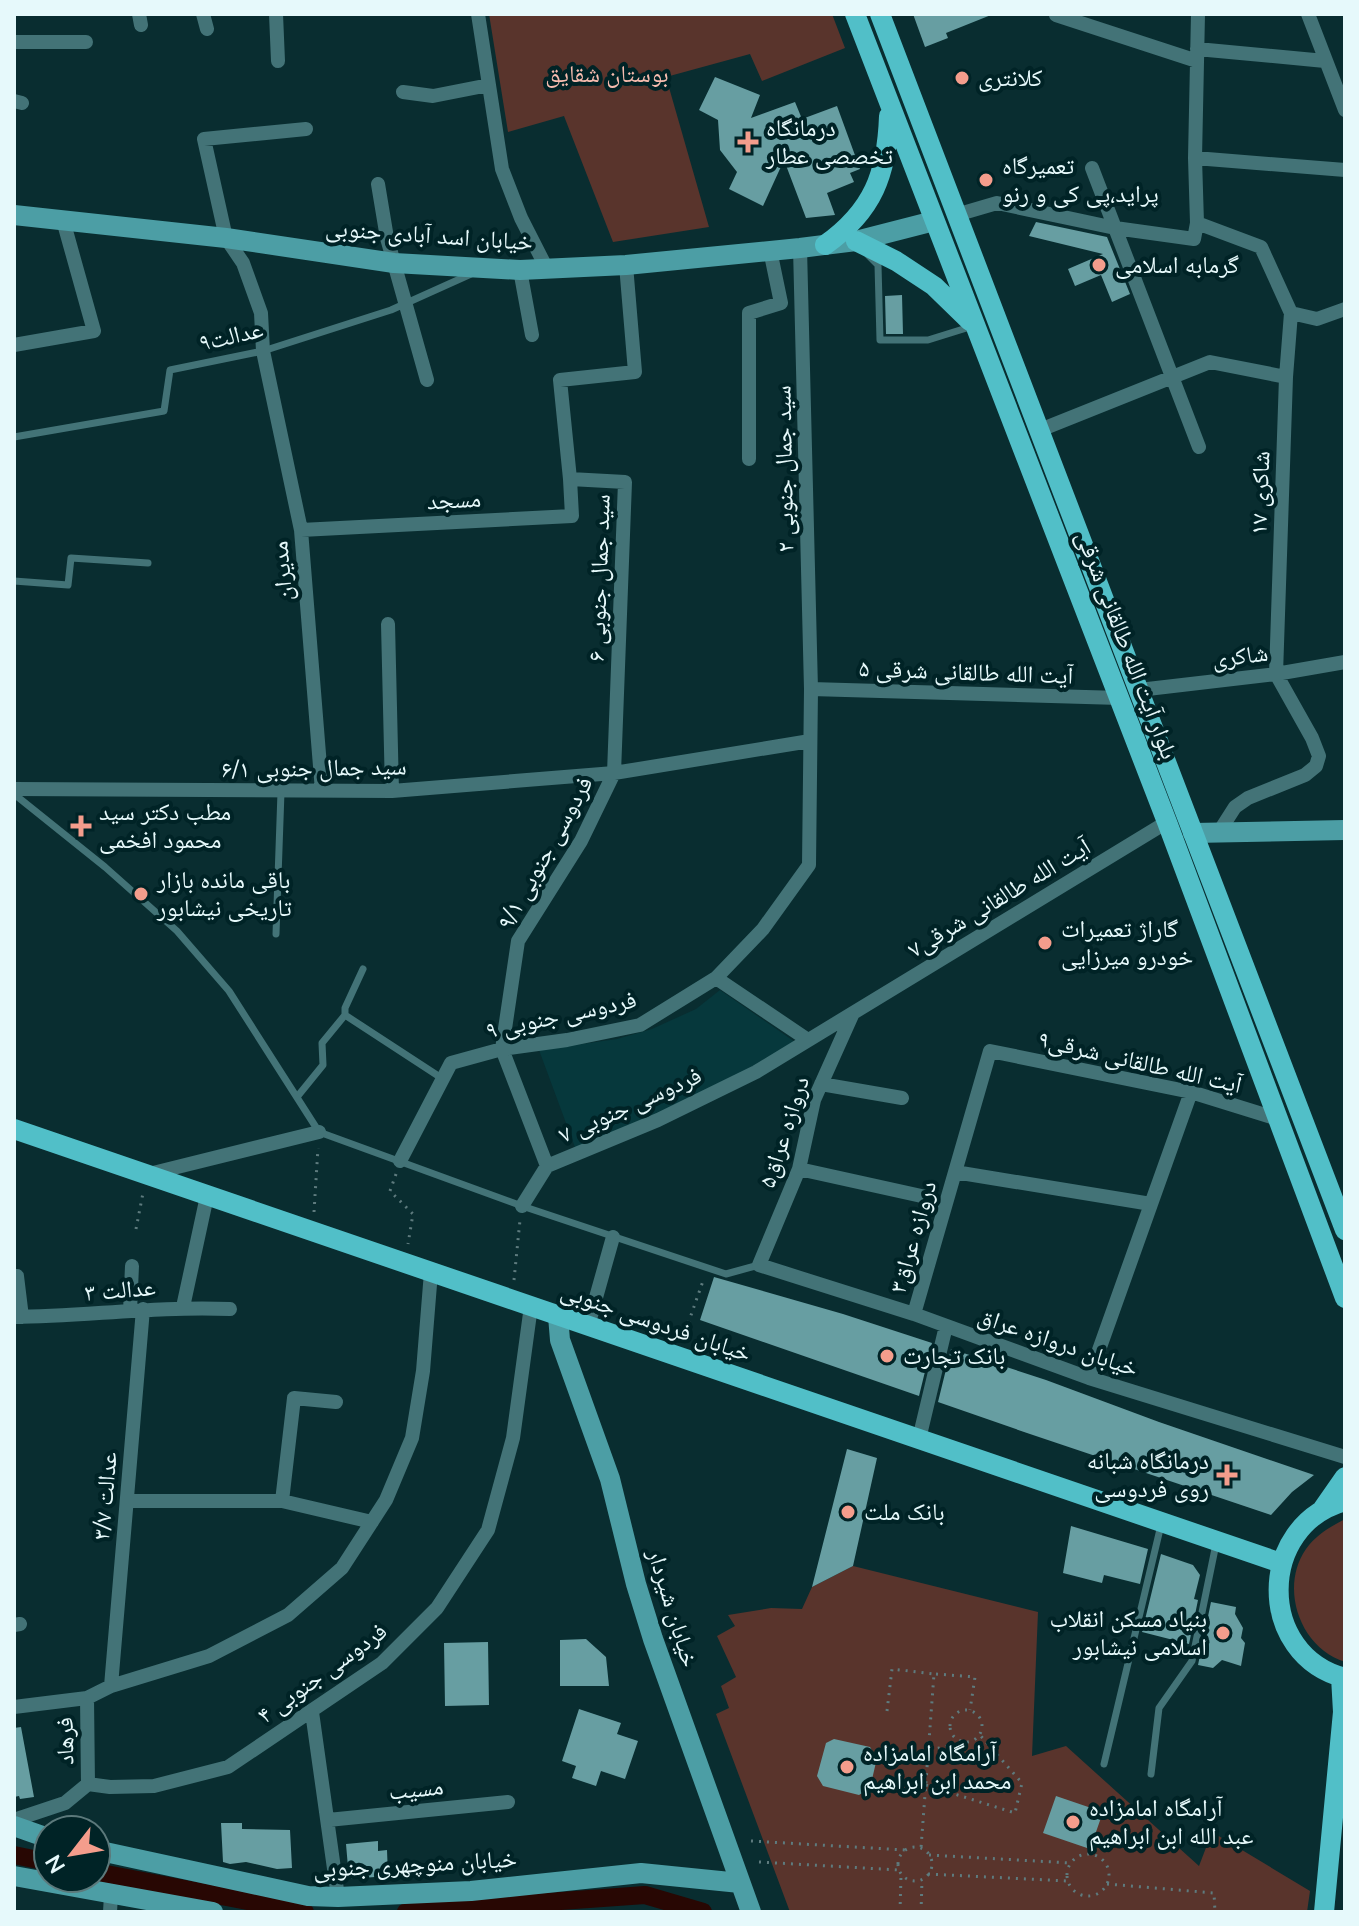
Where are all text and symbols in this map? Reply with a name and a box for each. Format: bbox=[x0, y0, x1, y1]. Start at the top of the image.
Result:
park label: بوستان شقایق bbox=[545, 58, 669, 88]
place label: کلانتری bbox=[978, 62, 1042, 92]
marker: کلانتری bbox=[953, 69, 971, 87]
place label: درمانگاه تخصصی عطار bbox=[765, 112, 893, 170]
marker: درمانگاه تخصصی عطار bbox=[737, 131, 759, 153]
place label: تعمیرگاه پراید،پی کی و رنو bbox=[1002, 150, 1159, 208]
marker: تعمیرگاه پراید،پی کی و رنو bbox=[977, 171, 995, 189]
street label: خیابان اسد آبادی جنوبی bbox=[324, 212, 534, 256]
place label: گرمابه اسلامی bbox=[1115, 249, 1239, 279]
marker: گرمابه اسلامی bbox=[1090, 256, 1108, 274]
street label: عدالت۹ bbox=[196, 313, 266, 357]
street label: سید جمال جنوبی ۲ bbox=[767, 385, 799, 553]
street label: شاکری ۱۷ bbox=[1243, 450, 1275, 536]
street label: مسجد bbox=[426, 483, 482, 515]
street label: سید جمال جنوبی ۶ bbox=[580, 494, 616, 662]
street label: بلوار آیت الله طالقانی شرقی bbox=[1071, 526, 1185, 763]
street label: مدیران bbox=[263, 540, 299, 602]
street label: شاکری bbox=[1210, 637, 1270, 673]
street label: آیت الله طالقانی شرقی ۵ bbox=[858, 652, 1075, 690]
street label: سید جمال جنوبی ۶/۱ bbox=[221, 750, 407, 784]
street label: فردوسی جنوبی ۹/۱ bbox=[490, 771, 599, 934]
place label: مطب دکتر سید محمود افخمی bbox=[99, 796, 231, 854]
marker: مطب دکتر سید محمود افخمی bbox=[70, 815, 92, 837]
street label: آیت الله طالقانی شرقی۷ bbox=[902, 830, 1096, 964]
place label: باقی مانده بازار تاریخی نیشابور bbox=[156, 864, 292, 922]
marker: باقی مانده بازار تاریخی نیشابور bbox=[132, 885, 150, 903]
place label: گاراژ تعمیرات خودرو میرزایی bbox=[1061, 913, 1193, 971]
marker: گاراژ تعمیرات خودرو میرزایی bbox=[1036, 934, 1054, 952]
street label: فردوسی جنوبی ۹ bbox=[483, 983, 639, 1045]
street label: آیت الله طالقانی شرقی۹ bbox=[1035, 1023, 1246, 1099]
street label: فردوسی جنوبی ۷ bbox=[554, 1059, 706, 1149]
street label: دروازه عراق۵ bbox=[751, 1072, 815, 1191]
street label: دروازه عراق۳ bbox=[882, 1177, 942, 1296]
street label: عدالت ۳ bbox=[83, 1271, 157, 1307]
street label: خیابان فردوسی جنوبی bbox=[557, 1274, 755, 1368]
street label: خیابان دروازه عراق bbox=[974, 1300, 1142, 1383]
place label: بانک تجارت bbox=[903, 1340, 1005, 1370]
marker: بانک تجارت bbox=[878, 1347, 896, 1365]
place label: درمانگاه شبانه روی فردوسی bbox=[1087, 1445, 1209, 1503]
street label: عدالت ۳/۷ bbox=[85, 1450, 123, 1541]
marker: درمانگاه شبانه روی فردوسی bbox=[1216, 1464, 1238, 1486]
place label: بانک ملت bbox=[864, 1496, 945, 1526]
marker: بانک ملت bbox=[839, 1503, 857, 1521]
street label: خیابان شیردار bbox=[641, 1544, 706, 1670]
place label: بنیاد مسکن انقلاب اسلامی نیشابور bbox=[1050, 1603, 1207, 1661]
street label: فردوسی جنوبی ۴ bbox=[251, 1615, 392, 1729]
marker: بنیاد مسکن انقلاب اسلامی نیشابور bbox=[1214, 1624, 1232, 1642]
street label: فرهاد bbox=[49, 1717, 79, 1765]
place label: آرامگاه امامزاده محمد ابن ابراهیم bbox=[863, 1737, 1011, 1797]
marker: آرامگاه امامزاده محمد ابن ابراهیم bbox=[838, 1758, 856, 1776]
street label: مسیب bbox=[387, 1770, 445, 1806]
place label: آرامگاه امامزاده عبد الله ابن ابراهیم bbox=[1089, 1792, 1253, 1852]
marker: آرامگاه امامزاده عبد الله ابن ابراهیم bbox=[1064, 1813, 1082, 1831]
north arrow bbox=[32, 1814, 112, 1894]
street label: خیابان منوچهری جنوبی bbox=[312, 1843, 518, 1883]
text: N bbox=[39, 1850, 71, 1879]

